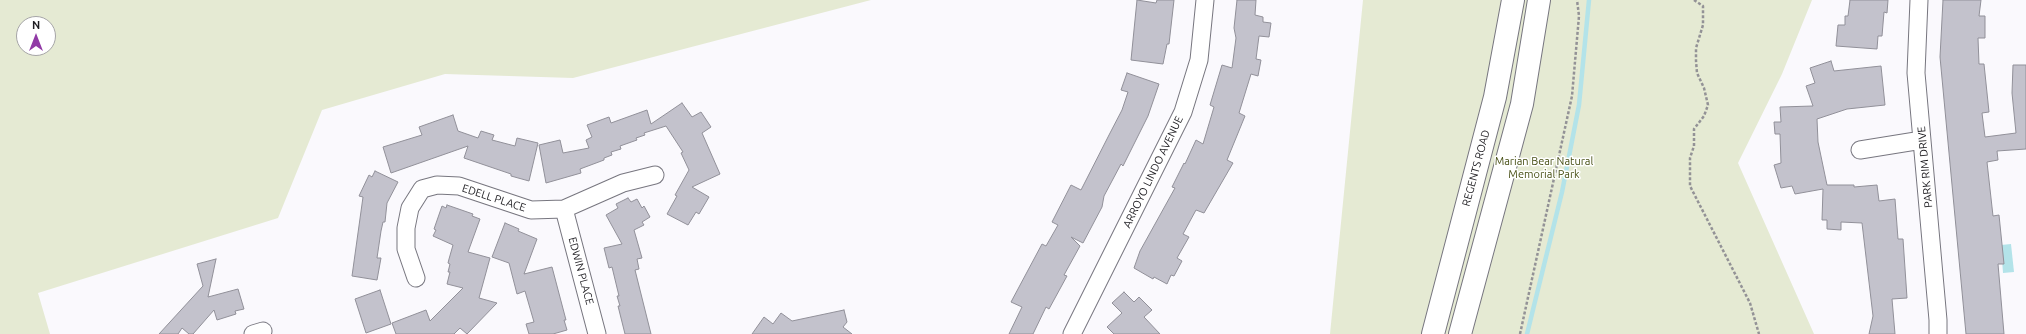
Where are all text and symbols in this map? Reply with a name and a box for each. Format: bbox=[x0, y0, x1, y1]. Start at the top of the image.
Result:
north arrow bbox=[16, 16, 56, 56]
text: N bbox=[32, 19, 40, 31]
street label: ARROYO LINDO AVENUE bbox=[1120, 114, 1186, 230]
street label: PARK RIM DRIVE bbox=[1915, 126, 1935, 208]
street label: REGENTS ROAD bbox=[1459, 128, 1493, 208]
park label: Marian Bear Natural Memorial Park bbox=[1495, 154, 1593, 180]
street label: EDELL PLACE bbox=[460, 181, 528, 215]
street label: EDWIN PLACE bbox=[566, 236, 596, 306]

